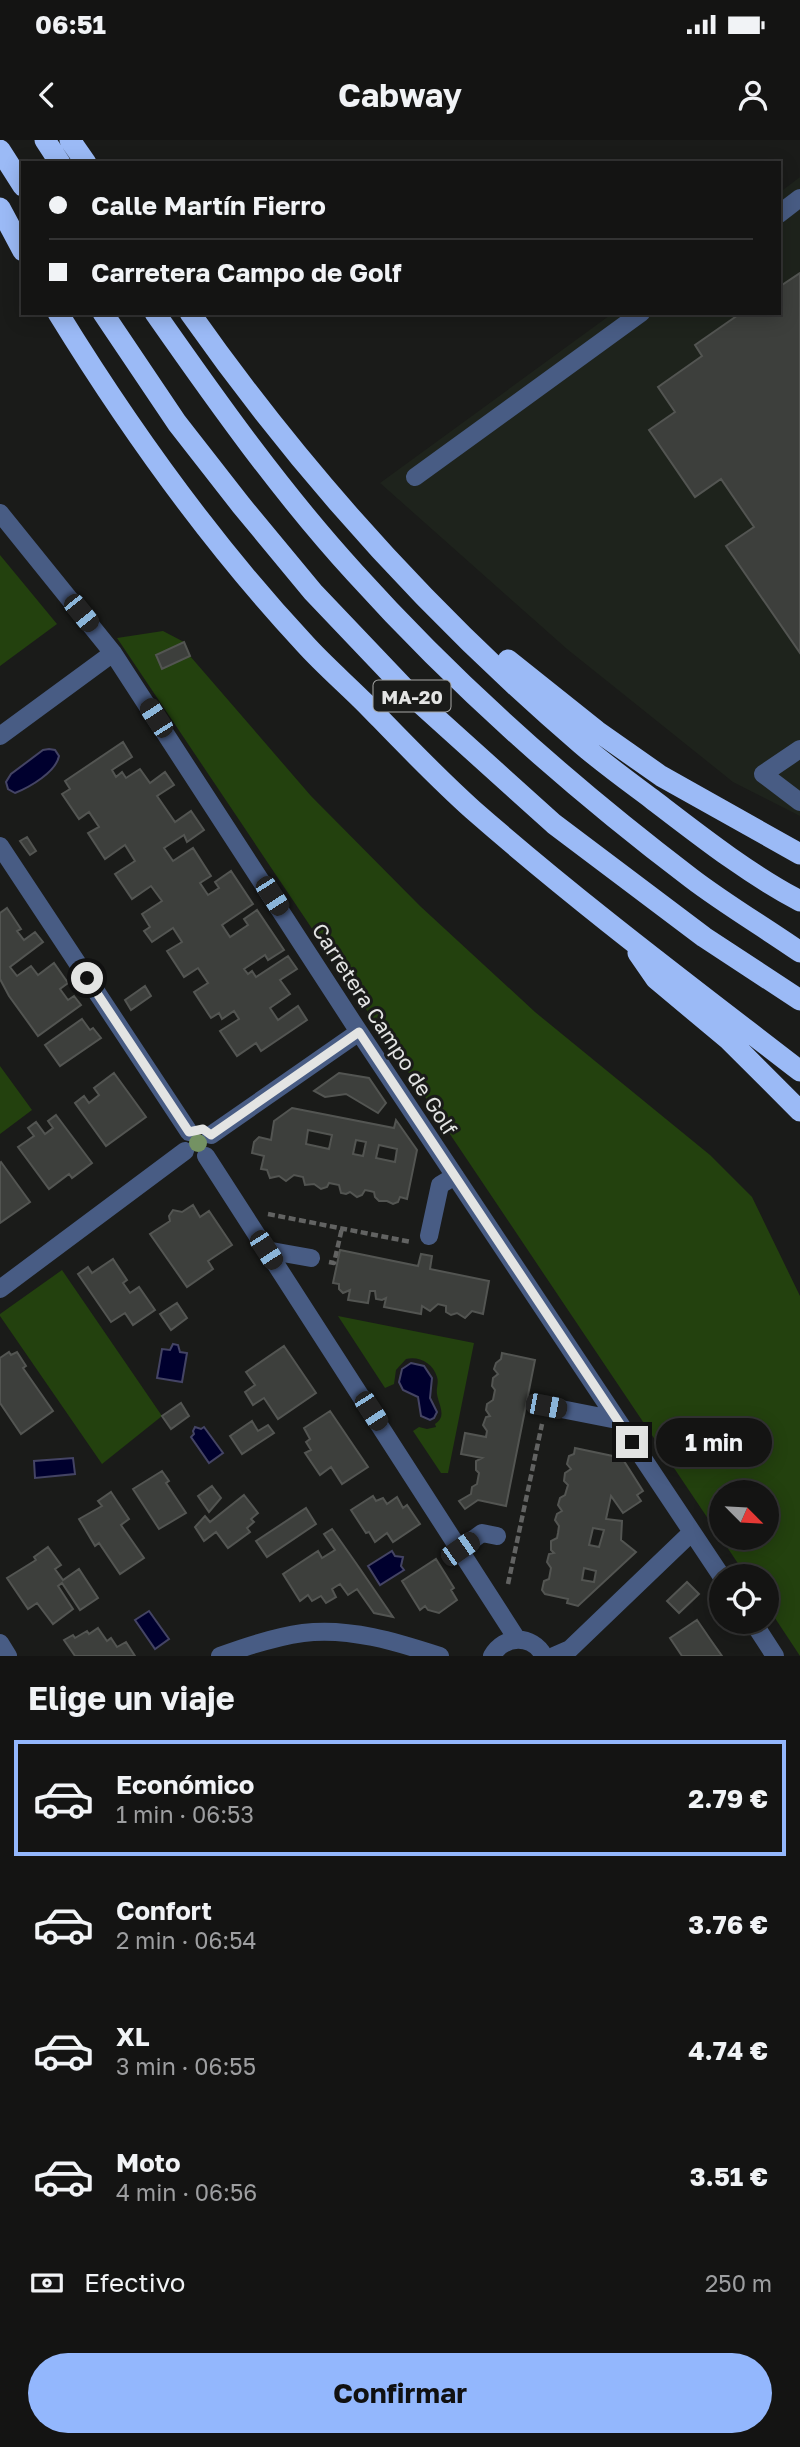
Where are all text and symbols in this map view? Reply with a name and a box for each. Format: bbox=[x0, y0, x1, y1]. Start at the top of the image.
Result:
text: 06:51 bbox=[35, 9, 106, 40]
icon: back bbox=[28, 76, 66, 114]
text: Cabway bbox=[338, 76, 462, 114]
icon: person bbox=[734, 76, 772, 114]
text: Calle Martín Fierro bbox=[91, 190, 326, 221]
text: Carretera Campo de Golf bbox=[91, 257, 401, 288]
car bbox=[60, 590, 103, 636]
road number: MA-20 bbox=[374, 680, 450, 712]
car bbox=[136, 695, 177, 741]
car bbox=[252, 873, 293, 919]
street label: Carretera Campo de Golf bbox=[307, 918, 463, 1140]
route start bbox=[71, 962, 103, 994]
car bbox=[246, 1227, 287, 1273]
car bbox=[351, 1388, 392, 1434]
car bbox=[524, 1392, 569, 1420]
callout: 1 min bbox=[656, 1418, 772, 1466]
route end bbox=[616, 1426, 648, 1458]
text: 1 min bbox=[685, 1428, 743, 1456]
north arrow bbox=[709, 1480, 779, 1550]
map controls bbox=[709, 1480, 779, 1634]
car bbox=[437, 1528, 484, 1570]
button: locate bbox=[709, 1564, 779, 1634]
text: Elige un viaje bbox=[28, 1679, 235, 1717]
icon: car bbox=[32, 1767, 95, 1830]
text: Económico bbox=[116, 1769, 254, 1800]
text: 2.79 € bbox=[688, 1783, 768, 1814]
text: 1 min · 06:53 bbox=[116, 1800, 254, 1828]
icon: car bbox=[32, 1893, 95, 1956]
text: Confort bbox=[116, 1895, 212, 1926]
text: 3.76 € bbox=[688, 1909, 768, 1940]
text: 2 min · 06:54 bbox=[116, 1926, 257, 1954]
icon: car bbox=[32, 2019, 95, 2082]
text: XL bbox=[116, 2021, 150, 2052]
text: 4.74 € bbox=[688, 2035, 768, 2066]
text: 3 min · 06:55 bbox=[116, 2052, 256, 2080]
icon: car bbox=[32, 2145, 95, 2208]
text: Moto bbox=[116, 2147, 181, 2178]
text: 3.51 € bbox=[690, 2161, 768, 2192]
text: 4 min · 06:56 bbox=[116, 2178, 257, 2206]
icon: cash bbox=[28, 2264, 66, 2302]
text: Efectivo bbox=[84, 2267, 185, 2298]
text: 250 m bbox=[705, 2269, 772, 2297]
button: Confirmar bbox=[28, 2353, 772, 2433]

